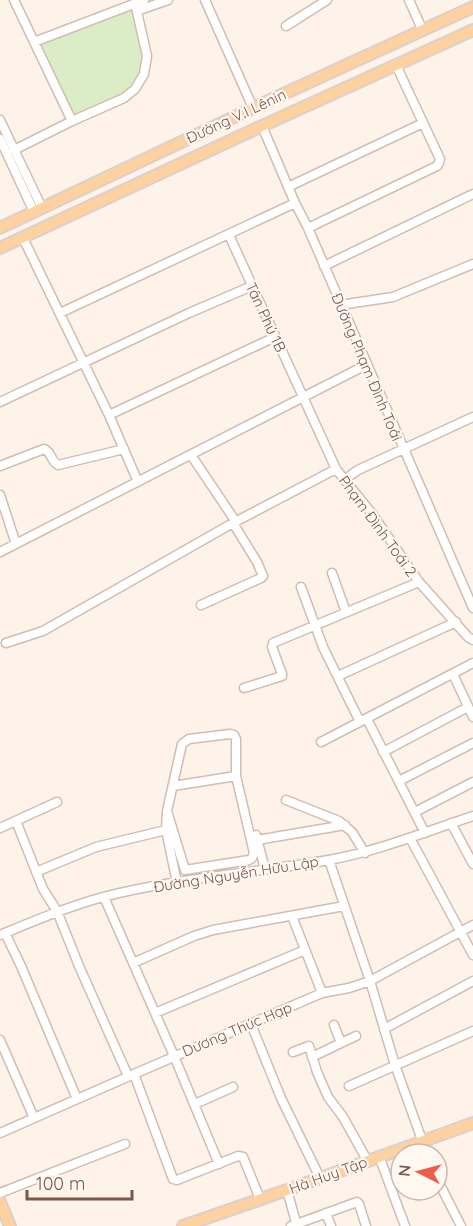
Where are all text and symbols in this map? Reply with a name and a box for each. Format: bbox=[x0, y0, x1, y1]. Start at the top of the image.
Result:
street label: Đường V.I Lênin bbox=[183, 85, 289, 147]
street label: Tân Phú 1B bbox=[242, 279, 291, 355]
street label: Đường Phạm Đình Toái bbox=[327, 290, 407, 444]
street label: Phạm Đình Toái 2 bbox=[335, 472, 421, 580]
street label: Đường Nguyễn Hữu Lập bbox=[152, 852, 320, 896]
street label: Dương Thúc Hạp bbox=[179, 997, 295, 1061]
north arrow bbox=[389, 1142, 449, 1202]
street label: Hà Huy Tập bbox=[286, 1152, 370, 1198]
scale bar bbox=[27, 1163, 132, 1201]
text: N bbox=[394, 1164, 415, 1177]
text: 100 m bbox=[36, 1172, 85, 1195]

